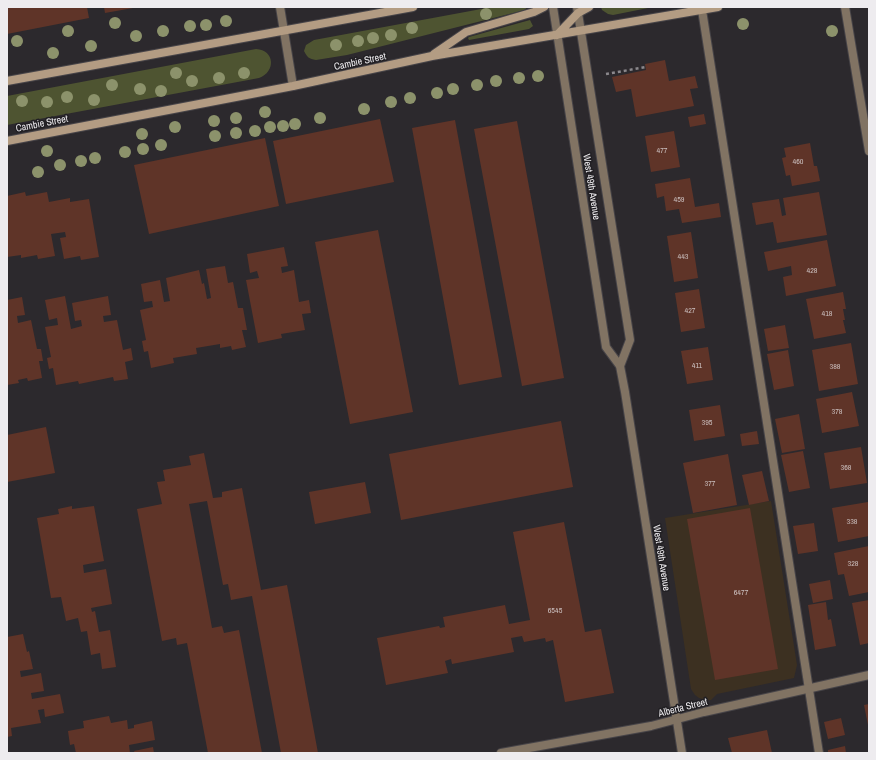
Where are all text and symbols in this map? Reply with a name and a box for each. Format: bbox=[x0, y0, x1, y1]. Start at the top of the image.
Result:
street label: Cambie Street bbox=[333, 51, 387, 73]
street label: Cambie Street bbox=[15, 113, 69, 135]
house number: 477 bbox=[657, 146, 667, 156]
street label: West 49th Avenue bbox=[580, 153, 602, 221]
house number: 460 bbox=[793, 157, 803, 167]
house number: 459 bbox=[674, 195, 684, 205]
house number: 443 bbox=[678, 252, 688, 262]
house number: 428 bbox=[807, 266, 817, 276]
house number: 427 bbox=[685, 306, 695, 316]
house number: 418 bbox=[822, 309, 832, 319]
house number: 411 bbox=[692, 361, 702, 371]
house number: 388 bbox=[830, 362, 840, 372]
house number: 378 bbox=[832, 407, 842, 417]
house number: 395 bbox=[702, 418, 712, 428]
house number: 368 bbox=[841, 463, 851, 473]
house number: 377 bbox=[705, 479, 715, 489]
house number: 338 bbox=[847, 517, 857, 527]
street label: West 49th Avenue bbox=[650, 524, 672, 592]
house number: 328 bbox=[848, 559, 858, 569]
house number: 6477 bbox=[734, 588, 748, 598]
house number: 6545 bbox=[548, 606, 562, 616]
street label: Alberta Street bbox=[657, 696, 709, 720]

